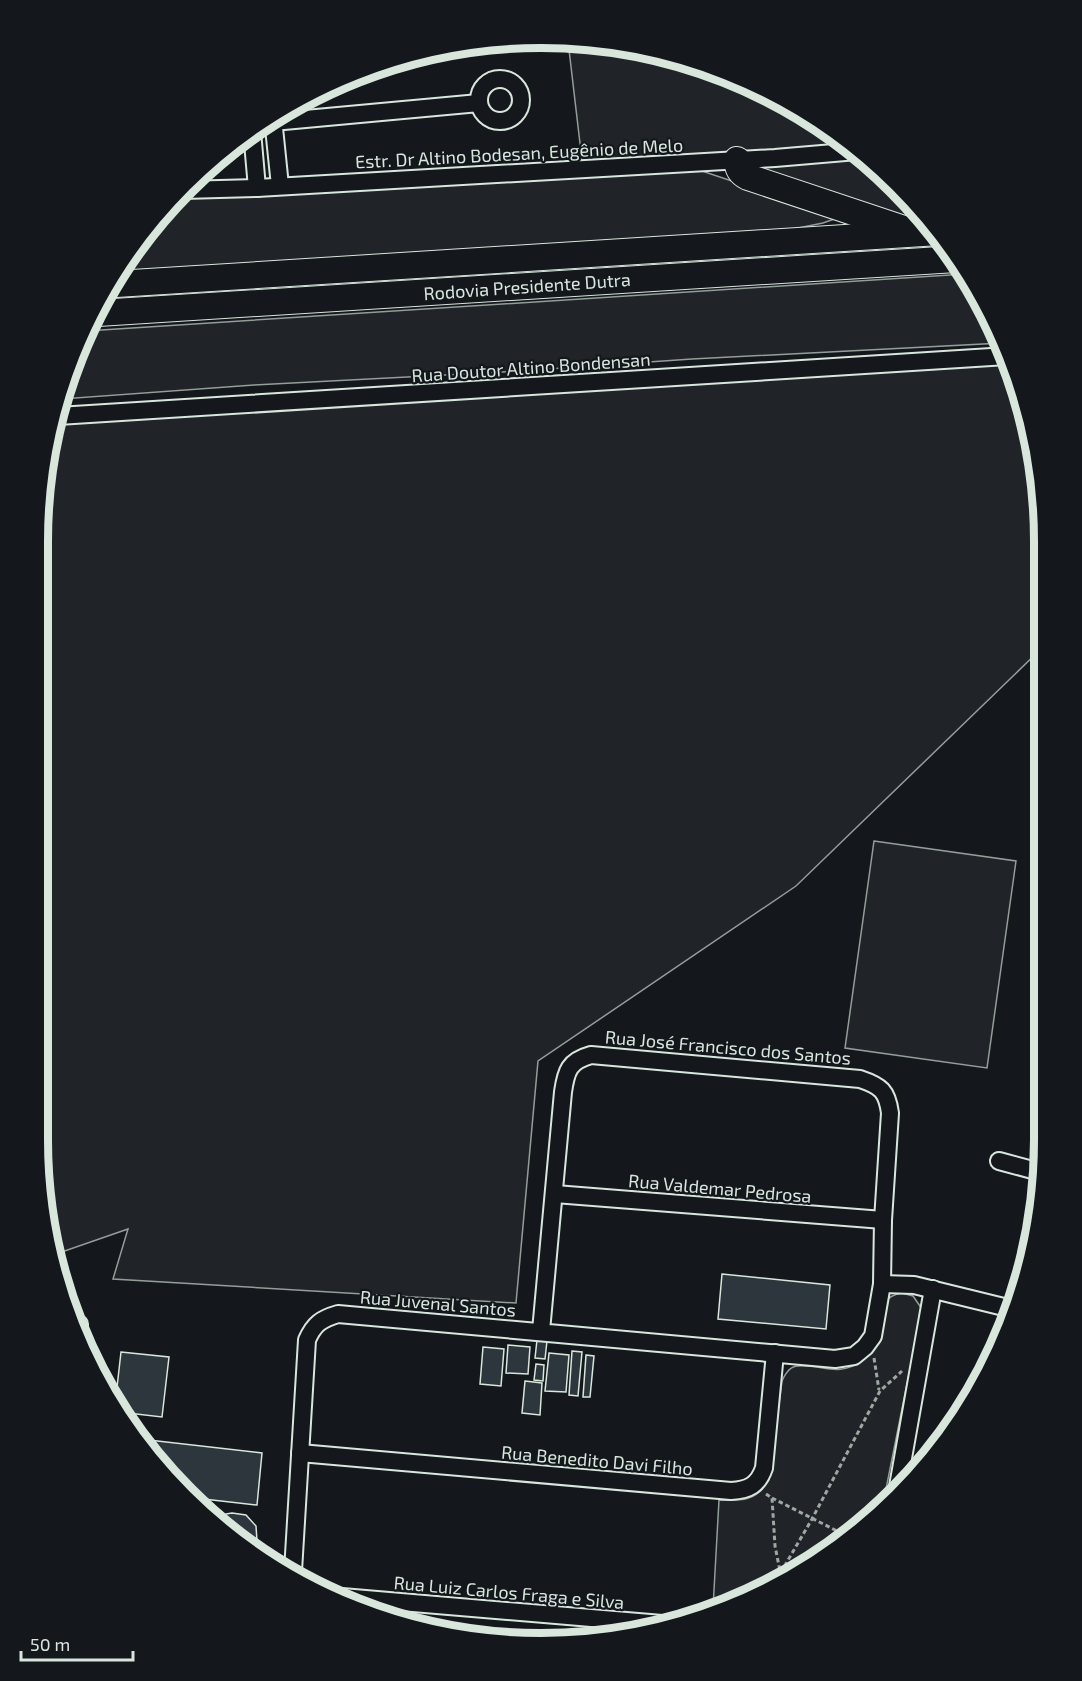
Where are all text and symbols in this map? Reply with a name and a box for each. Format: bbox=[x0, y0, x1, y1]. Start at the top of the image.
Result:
street label: Estr. Dr Altino Bodesan, Eugênio de Melo bbox=[354, 133, 684, 173]
street label: Rodovia Presidente Dutra bbox=[423, 268, 631, 304]
street label: Rua Doutor Altino Bondensan bbox=[411, 348, 651, 386]
street label: Rua José Francisco dos Santos bbox=[604, 1025, 852, 1069]
street label: Rua Valdemar Pedrosa bbox=[628, 1169, 812, 1207]
street label: Rua Juvenal Santos bbox=[359, 1285, 517, 1321]
street label: Rua Benedito Davi Filho bbox=[500, 1441, 694, 1479]
street label: Rua Luiz Carlos Fraga e Silva bbox=[393, 1571, 625, 1613]
scale bar bbox=[21, 1624, 134, 1662]
text: 50 m bbox=[30, 1633, 70, 1655]

